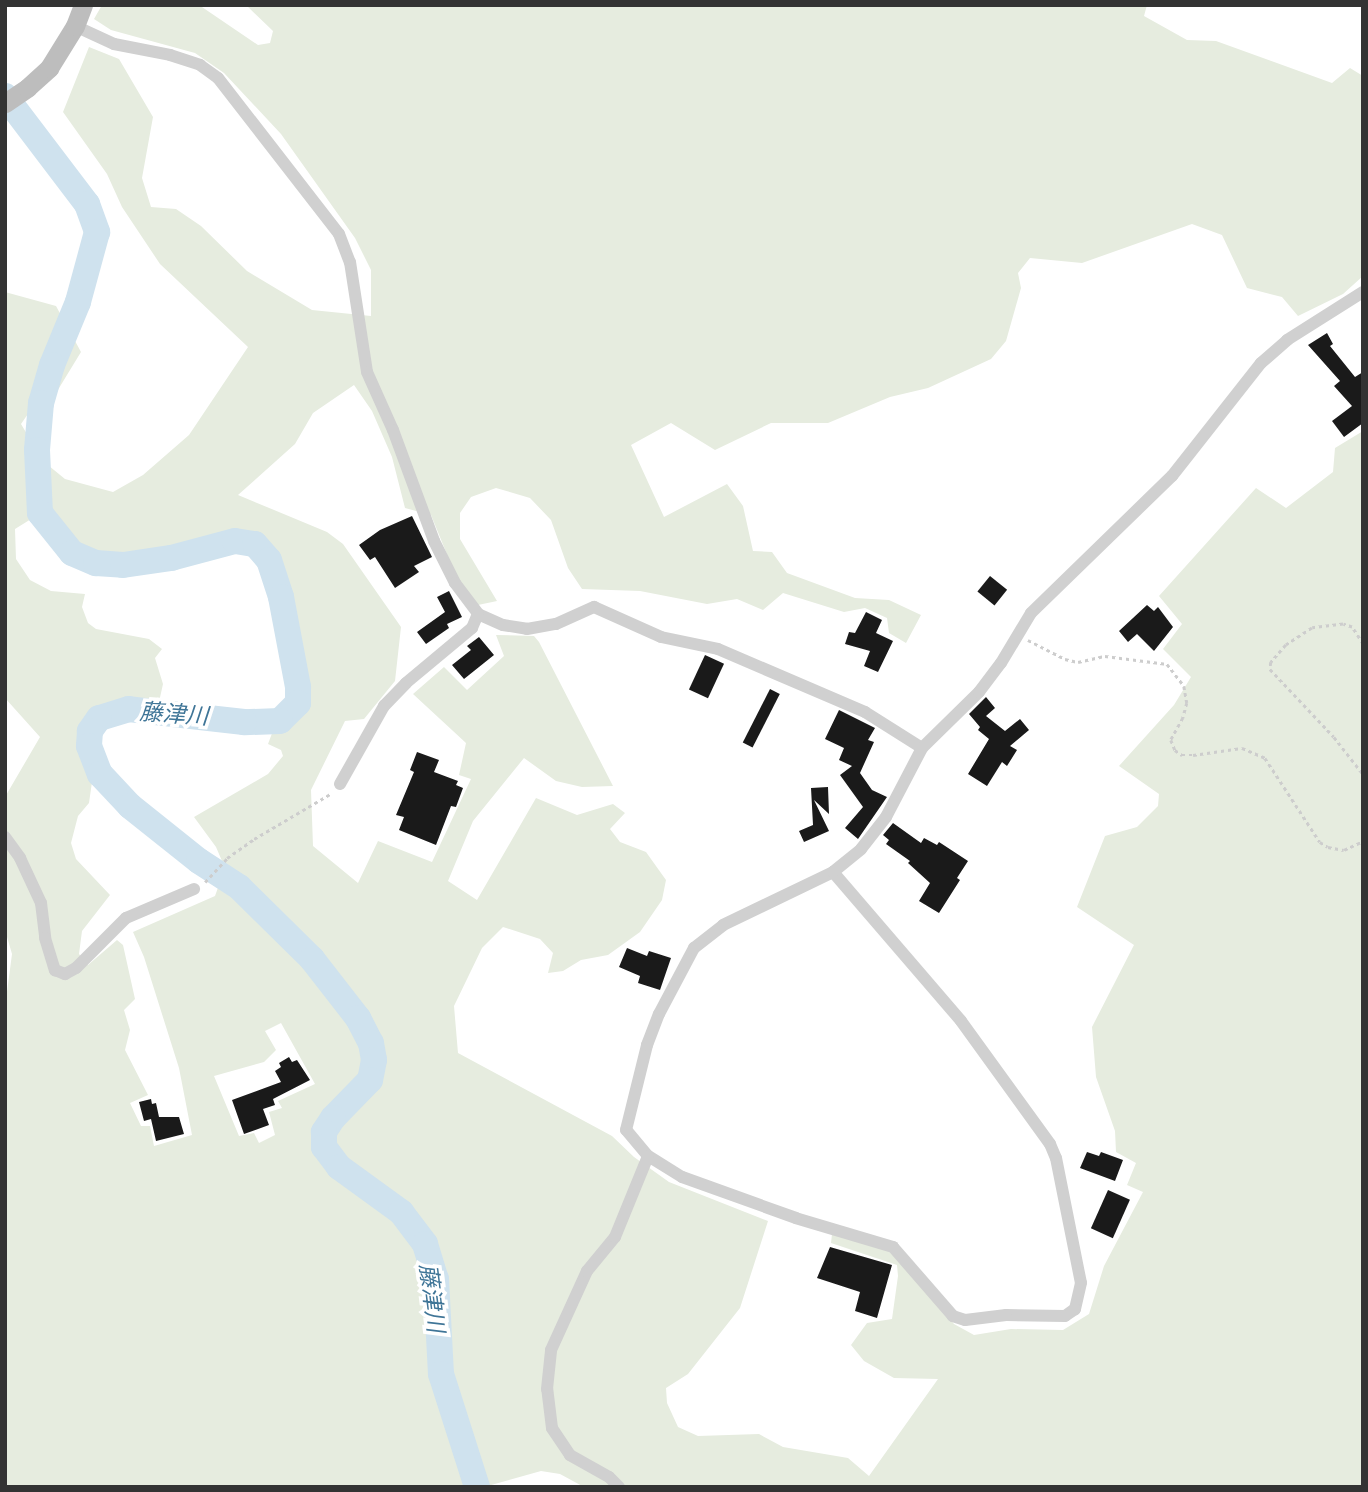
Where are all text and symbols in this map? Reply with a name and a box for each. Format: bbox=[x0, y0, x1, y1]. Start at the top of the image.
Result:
water label: 藤津川 bbox=[139, 697, 209, 729]
water label: 藤津川 bbox=[415, 1262, 451, 1334]

